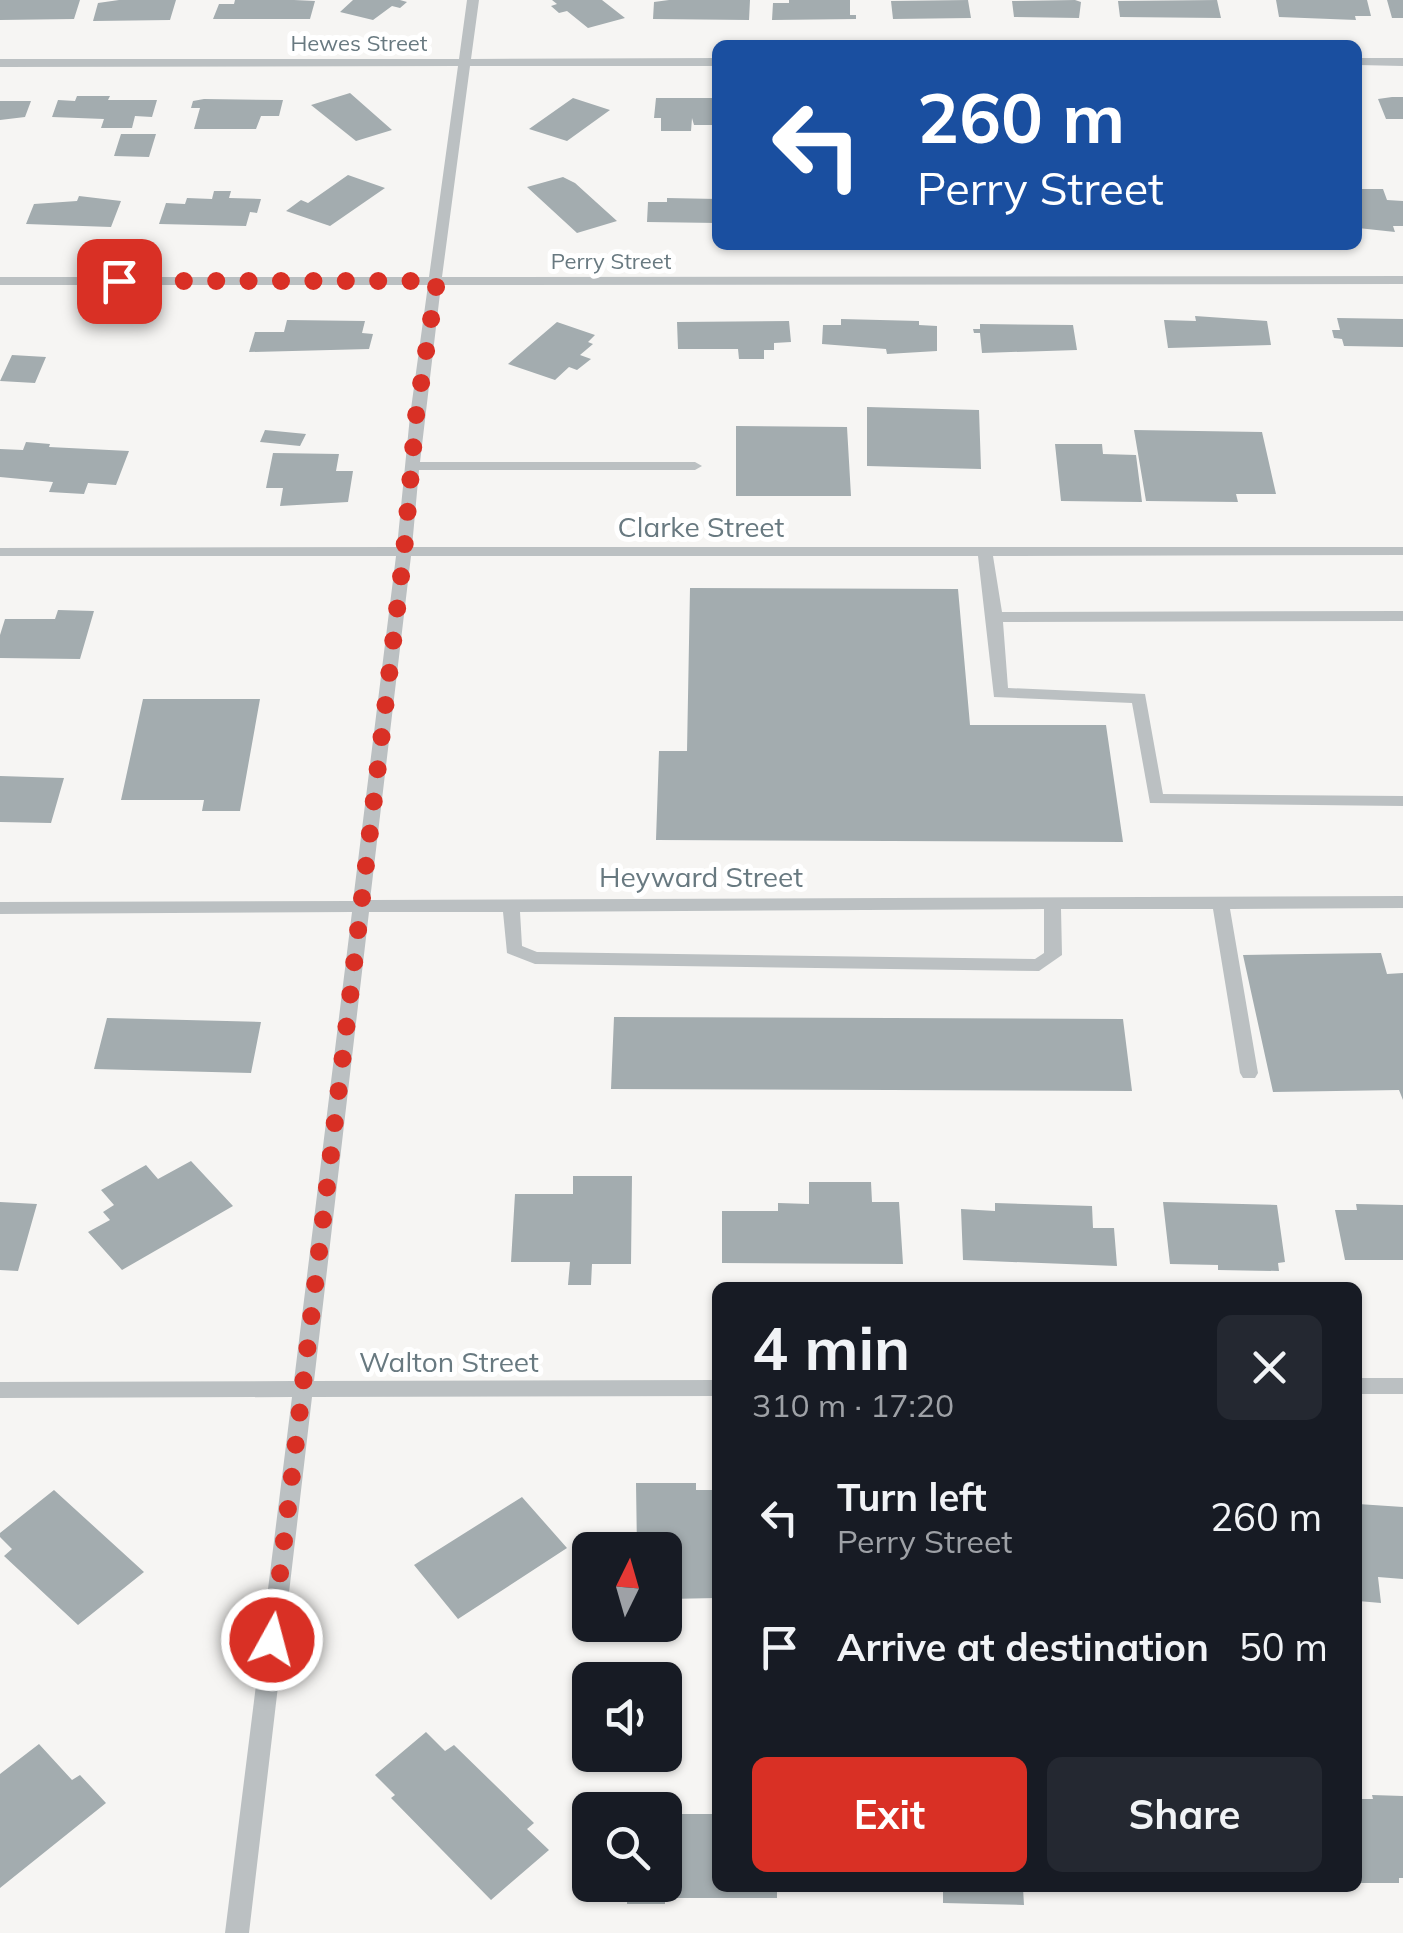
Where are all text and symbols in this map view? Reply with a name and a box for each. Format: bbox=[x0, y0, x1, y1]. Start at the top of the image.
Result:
street label: Hewes Street bbox=[290, 29, 428, 57]
text: 260 m bbox=[917, 73, 1125, 161]
icon: left bbox=[752, 80, 882, 210]
text: Perry Street bbox=[917, 160, 1164, 216]
pin bbox=[77, 239, 162, 324]
street label: Perry Street bbox=[551, 247, 672, 275]
icon: arrive bbox=[92, 254, 147, 309]
street label: Clarke Street bbox=[618, 509, 785, 544]
street label: Heyward Street bbox=[599, 859, 803, 894]
text: 4 min bbox=[752, 1310, 910, 1385]
button: close bbox=[1217, 1315, 1322, 1420]
street label: Walton Street bbox=[359, 1344, 539, 1379]
text: 310 m · 17:20 bbox=[752, 1385, 954, 1425]
text: Turn left bbox=[837, 1473, 987, 1521]
icon: left bbox=[752, 1490, 807, 1545]
text: 260 m bbox=[1210, 1493, 1322, 1541]
text: Perry Street bbox=[837, 1521, 1013, 1561]
north arrow bbox=[572, 1532, 682, 1642]
map controls bbox=[572, 1532, 682, 1902]
position arrow bbox=[220, 1588, 324, 1692]
icon: arrive bbox=[752, 1620, 807, 1675]
text: Arrive at destination bbox=[837, 1623, 1209, 1671]
text: 50 m bbox=[1239, 1623, 1328, 1671]
button: sound bbox=[572, 1662, 682, 1772]
button: Exit bbox=[752, 1757, 1027, 1872]
button: Share bbox=[1047, 1757, 1322, 1872]
button: search bbox=[572, 1792, 682, 1902]

